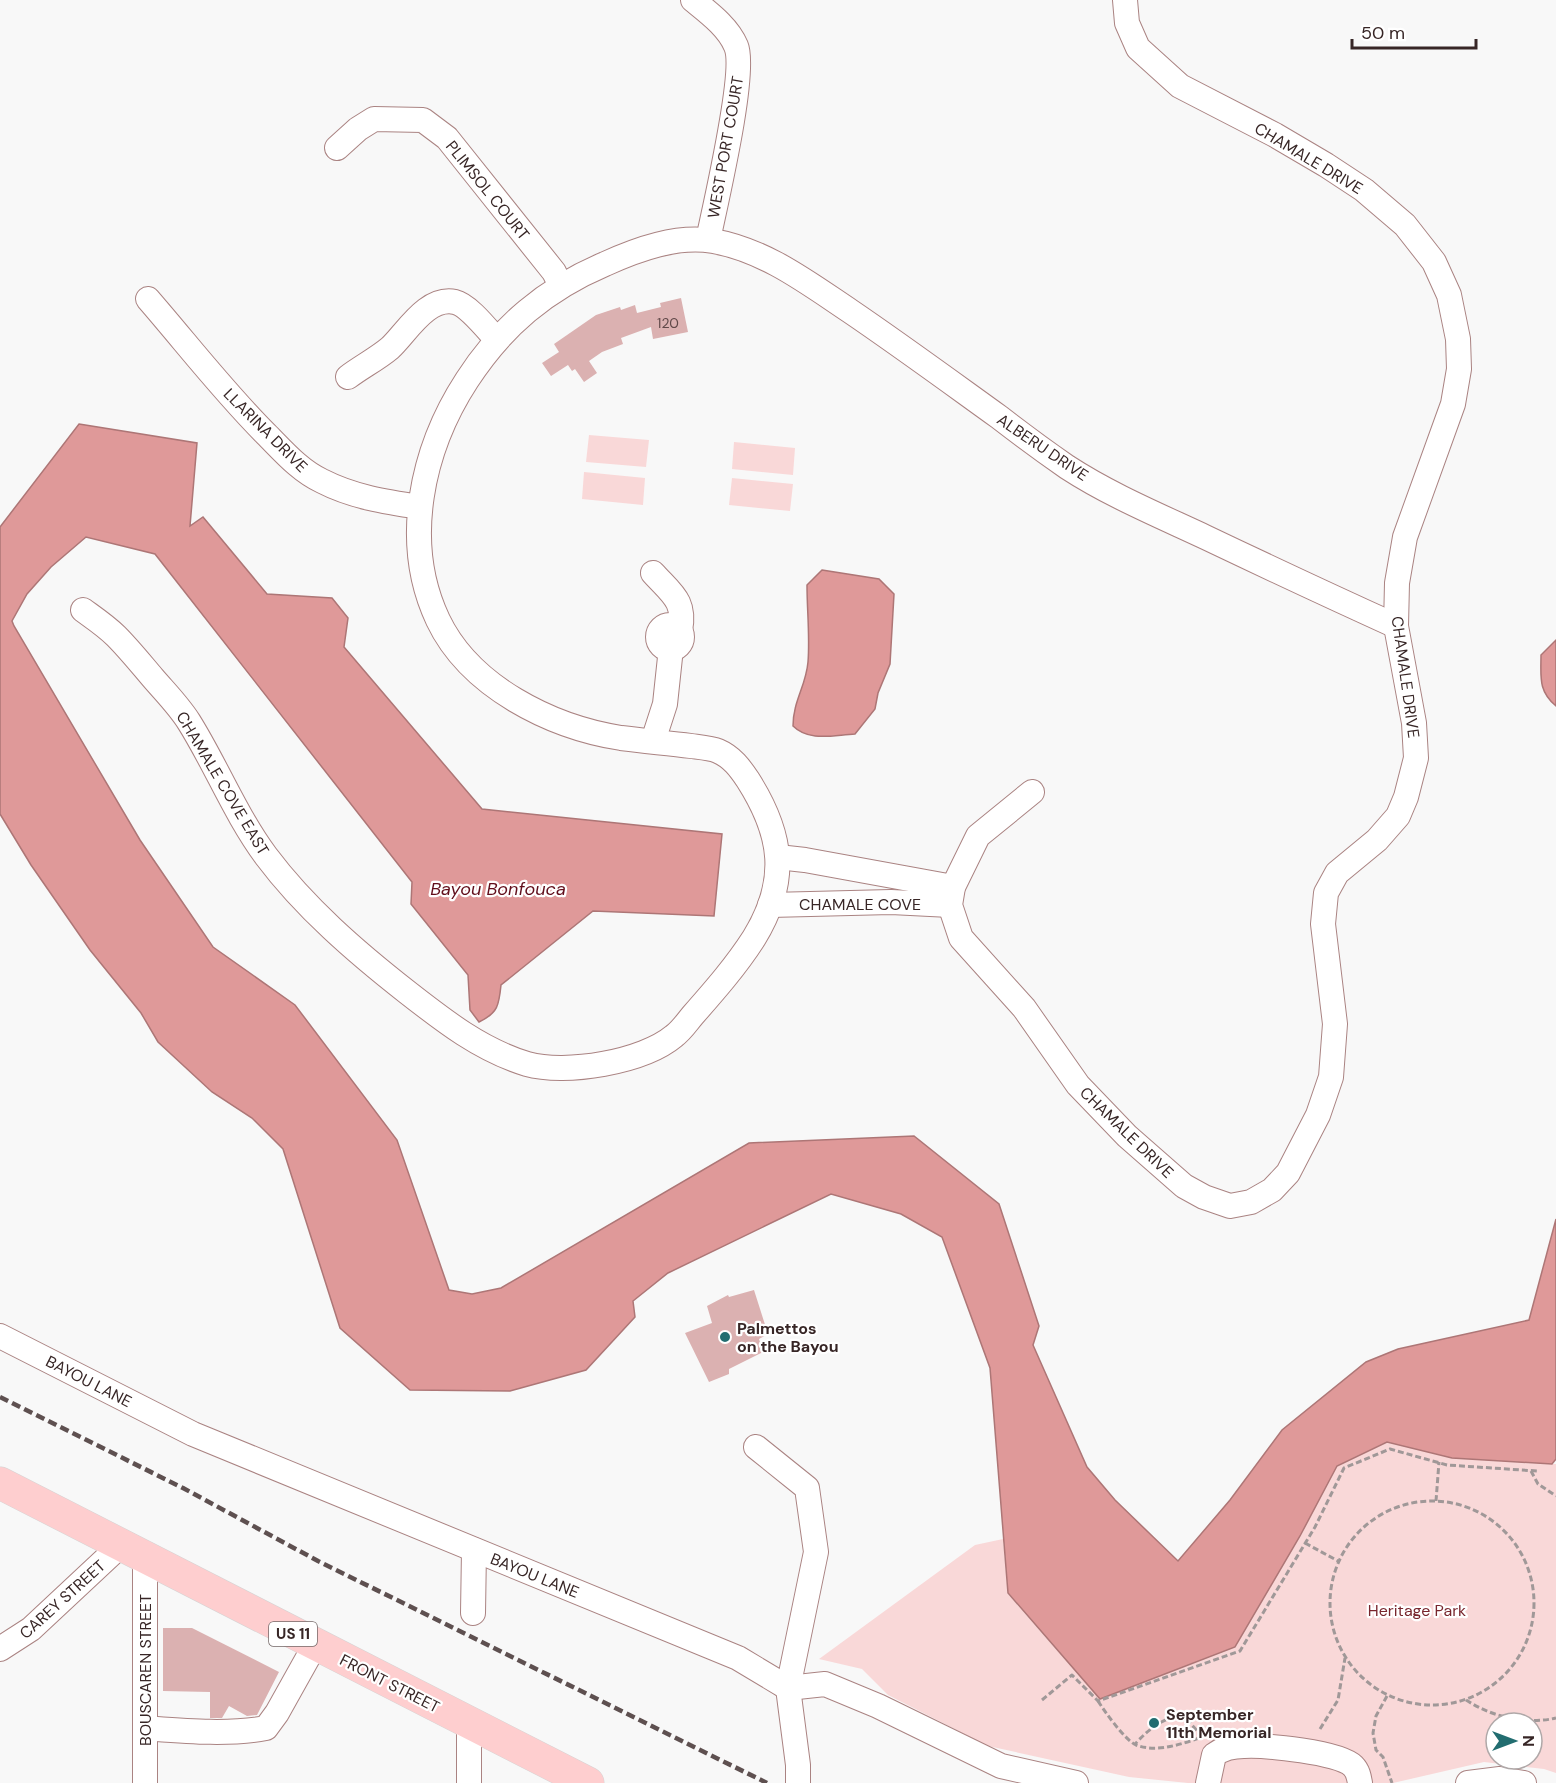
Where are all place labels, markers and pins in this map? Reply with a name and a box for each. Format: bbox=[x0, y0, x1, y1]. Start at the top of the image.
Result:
place label: Palmettos on the Bayou bbox=[737, 1318, 839, 1357]
marker: Palmettos on the Bayou bbox=[718, 1330, 732, 1344]
place label: September 11th Memorial bbox=[1166, 1704, 1271, 1743]
marker: September 11th Memorial bbox=[1147, 1716, 1161, 1730]

